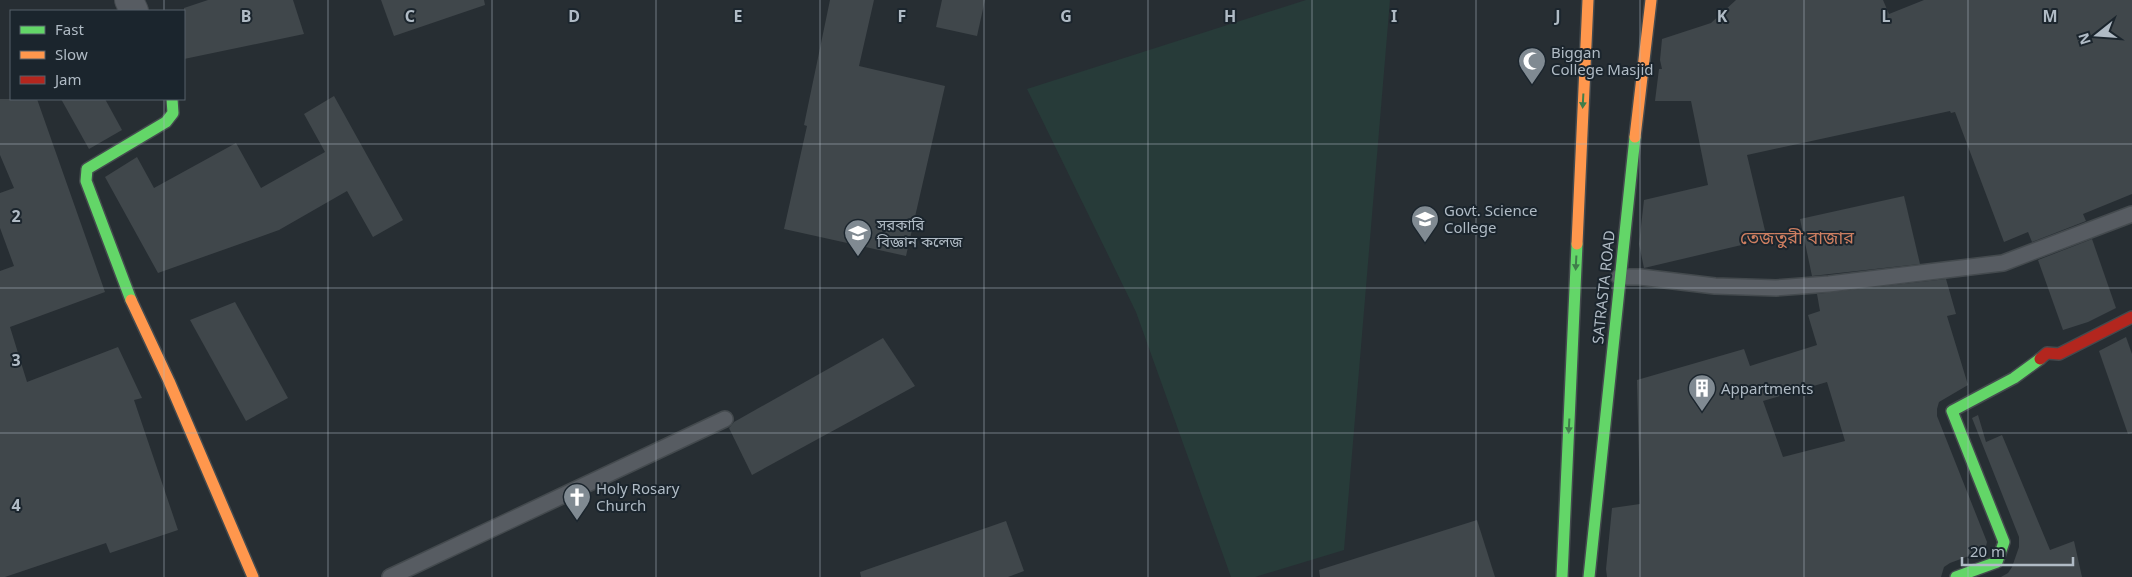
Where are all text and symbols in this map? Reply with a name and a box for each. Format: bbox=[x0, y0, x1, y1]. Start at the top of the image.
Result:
text: B bbox=[241, 5, 251, 27]
text: C bbox=[405, 5, 415, 27]
text: D bbox=[568, 5, 580, 27]
text: E bbox=[734, 5, 743, 27]
text: F bbox=[898, 5, 906, 27]
text: G bbox=[1060, 5, 1072, 27]
text: H bbox=[1224, 5, 1236, 27]
text: I bbox=[1391, 5, 1397, 27]
text: J bbox=[1553, 5, 1561, 27]
text: K bbox=[1717, 5, 1728, 27]
text: L bbox=[1882, 5, 1891, 27]
text: M bbox=[2042, 5, 2058, 27]
legend bbox=[10, 10, 185, 100]
north arrow bbox=[2072, 10, 2122, 60]
text: Fast bbox=[55, 19, 84, 39]
text: N bbox=[2073, 31, 2095, 47]
place label: Biggan College Masjid bbox=[1551, 42, 1654, 79]
text: Slow bbox=[55, 44, 88, 64]
mosque icon: Biggan College Masjid bbox=[1517, 46, 1547, 85]
text: Jam bbox=[53, 69, 82, 89]
one-way arrow bbox=[1579, 93, 1587, 109]
place label: Govt. Science College bbox=[1444, 200, 1537, 237]
school or university icon: Govt. Science College bbox=[1410, 204, 1440, 243]
text: 2 bbox=[11, 205, 21, 227]
place label: সরকারি বিজ্ঞান কলেজ bbox=[876, 214, 963, 251]
school or university icon: সরকারি বিজ্ঞান কলেজ bbox=[843, 218, 873, 257]
district label: তেজতুরী বাজার bbox=[1740, 225, 1854, 249]
street label: SATRASTA ROAD bbox=[1587, 229, 1619, 345]
one-way arrow bbox=[1572, 256, 1580, 272]
text: 3 bbox=[11, 349, 21, 371]
building icon: Appartments bbox=[1687, 373, 1717, 412]
place label: Appartments bbox=[1721, 378, 1813, 398]
one-way arrow bbox=[1565, 418, 1573, 434]
place label: Holy Rosary Church bbox=[596, 478, 680, 515]
church icon: Holy Rosary Church bbox=[562, 482, 592, 521]
text: 4 bbox=[11, 494, 21, 516]
scale bar bbox=[1962, 534, 2073, 566]
text: 20 m bbox=[1970, 541, 2005, 561]

